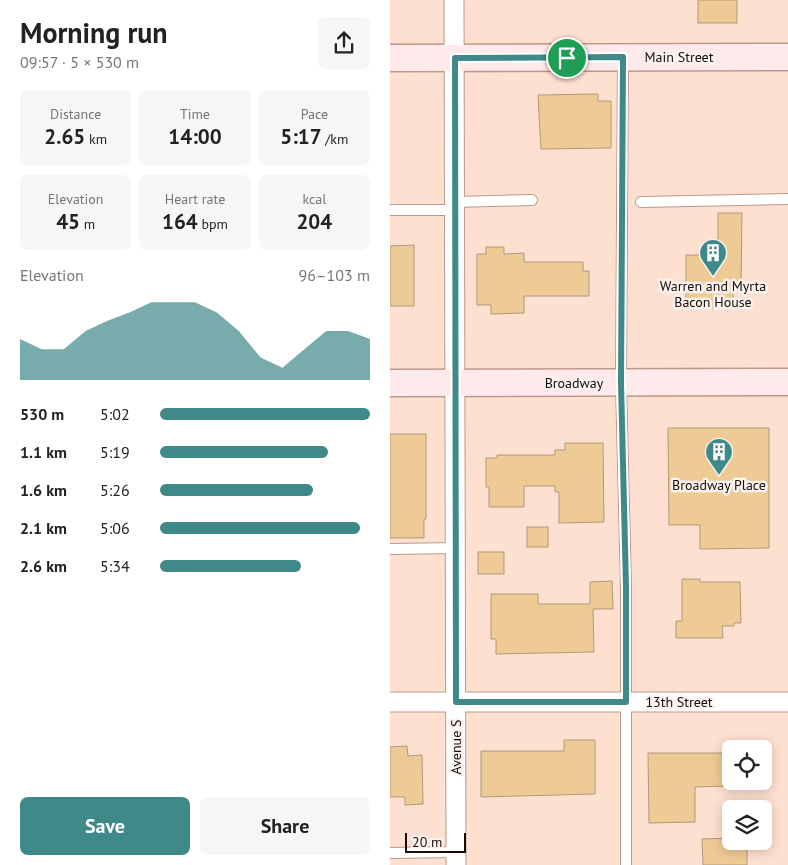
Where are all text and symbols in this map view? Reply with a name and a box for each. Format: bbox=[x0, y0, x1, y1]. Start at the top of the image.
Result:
text: Morning run bbox=[20, 14, 168, 51]
button: share bbox=[318, 17, 370, 69]
pin bbox=[546, 37, 588, 79]
icon: arrive bbox=[553, 44, 581, 72]
street label: Main Street bbox=[645, 48, 714, 66]
text: 09:57 · 5 × 530 m bbox=[20, 52, 139, 72]
text: Distance bbox=[50, 105, 101, 123]
text: Time bbox=[180, 105, 210, 123]
text: Pace bbox=[301, 105, 328, 123]
text: 2.65 bbox=[44, 123, 85, 150]
text: 14:00 bbox=[168, 123, 222, 150]
text: 5:17 bbox=[280, 123, 322, 150]
text: km bbox=[85, 130, 107, 148]
text: /km bbox=[322, 130, 348, 148]
text: Elevation bbox=[48, 190, 104, 208]
text: Heart rate bbox=[165, 190, 225, 208]
text: kcal bbox=[302, 190, 326, 208]
text: 45 bbox=[56, 208, 80, 235]
text: 164 bbox=[162, 208, 198, 235]
text: 204 bbox=[296, 208, 332, 235]
text: m bbox=[80, 215, 95, 233]
text: bpm bbox=[198, 215, 228, 233]
building icon: Warren and Myrta Bacon House bbox=[698, 238, 728, 277]
text: Elevation bbox=[20, 265, 84, 285]
text: 96–103 m bbox=[299, 265, 370, 285]
place label: Warren and Myrta Bacon House bbox=[660, 277, 766, 311]
street label: Broadway bbox=[545, 374, 604, 392]
text: 530 m bbox=[20, 404, 64, 424]
text: 5:02 bbox=[100, 404, 130, 424]
building icon: Broadway Place bbox=[704, 437, 734, 476]
text: 1.1 km bbox=[20, 442, 67, 462]
text: 5:19 bbox=[100, 442, 130, 462]
place label: Broadway Place bbox=[672, 476, 766, 494]
text: 1.6 km bbox=[20, 480, 67, 500]
text: 5:26 bbox=[100, 480, 130, 500]
text: 2.1 km bbox=[20, 518, 67, 538]
text: 5:06 bbox=[100, 518, 130, 538]
text: 2.6 km bbox=[20, 556, 67, 576]
text: 5:34 bbox=[100, 556, 130, 576]
street label: 13th Street bbox=[645, 693, 713, 711]
street label: Avenue S bbox=[447, 720, 465, 774]
map controls bbox=[722, 740, 772, 850]
button: locate bbox=[722, 740, 772, 790]
button: Save bbox=[20, 797, 190, 855]
button: Share bbox=[200, 797, 370, 855]
button: layers bbox=[722, 800, 772, 850]
scale bar bbox=[405, 830, 466, 853]
text: 20 m bbox=[412, 833, 442, 851]

